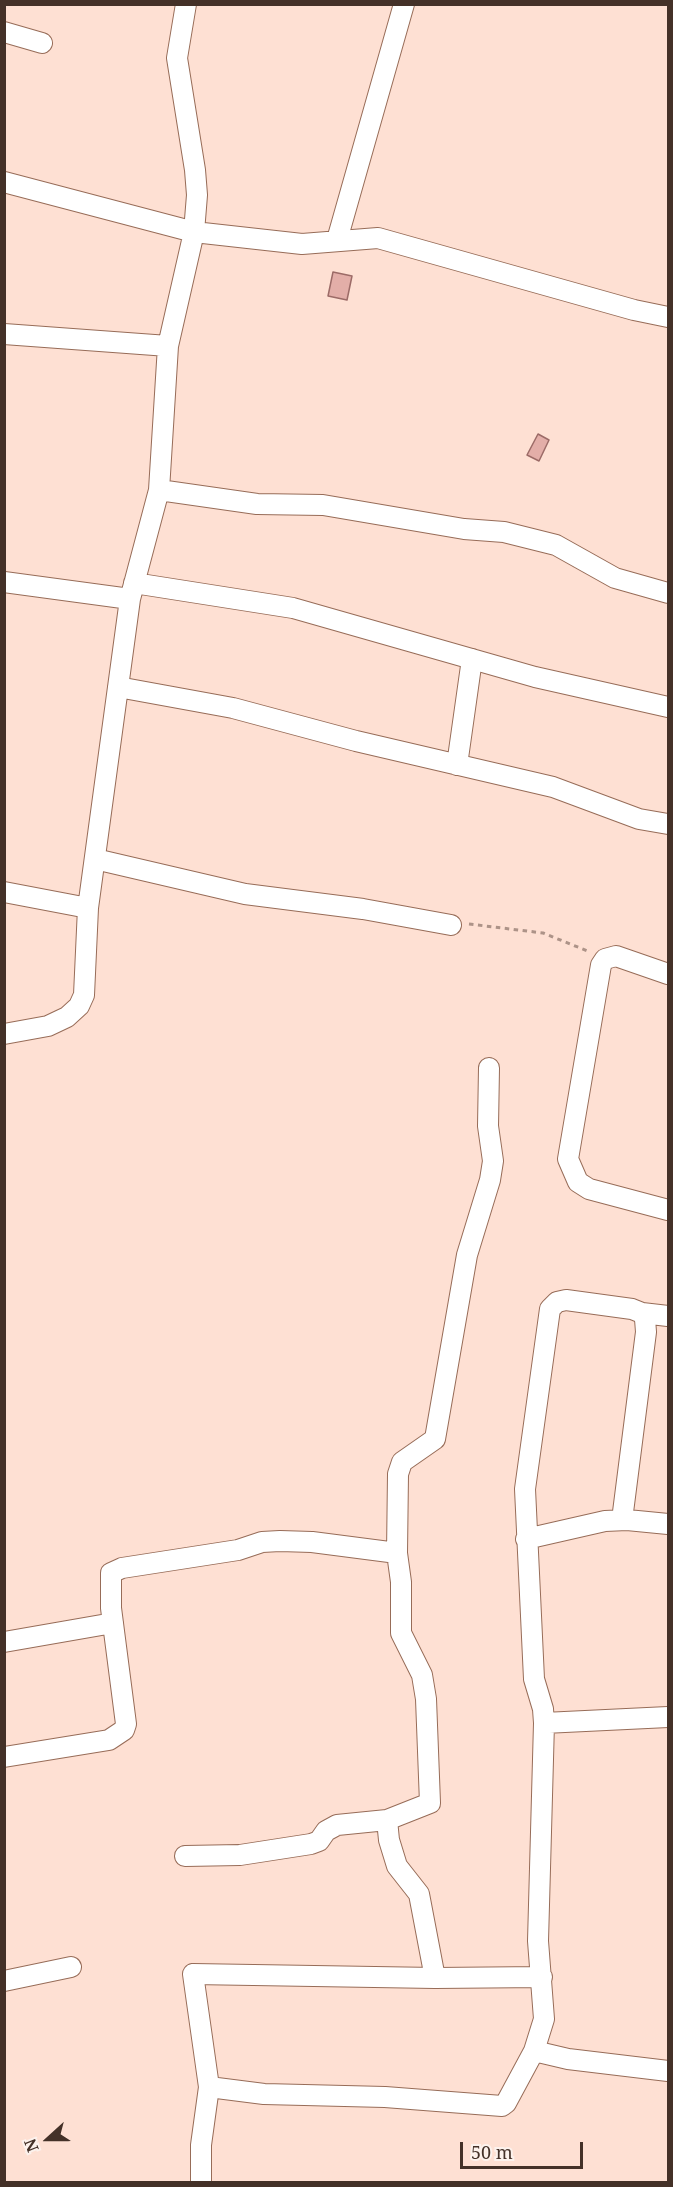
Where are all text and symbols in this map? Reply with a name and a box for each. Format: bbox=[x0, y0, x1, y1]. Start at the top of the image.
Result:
north arrow bbox=[18, 2109, 78, 2169]
scale bar bbox=[463, 2130, 586, 2168]
text: N bbox=[19, 2136, 44, 2155]
text: 50 m bbox=[471, 2140, 513, 2164]

